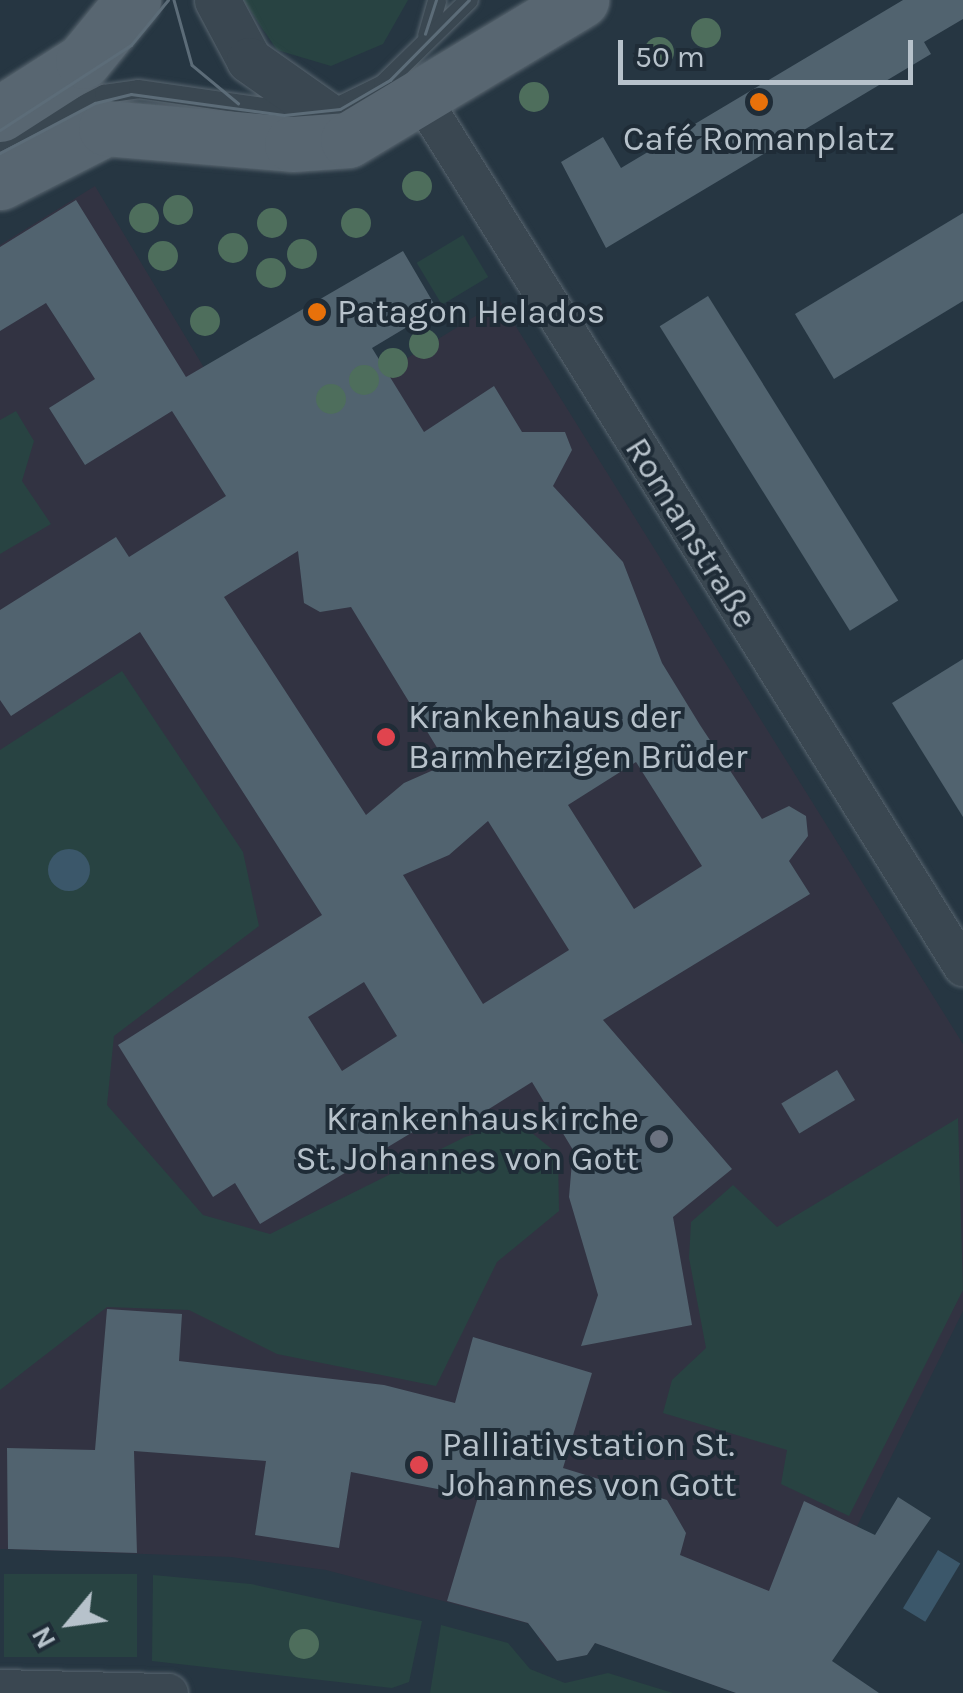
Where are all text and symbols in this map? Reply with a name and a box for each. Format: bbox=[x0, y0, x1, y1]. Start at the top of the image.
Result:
scale bar bbox=[623, 20, 918, 82]
text: 50 m bbox=[635, 39, 705, 75]
marker: Café Romanplatz bbox=[748, 91, 770, 113]
place label: Café Romanplatz bbox=[623, 118, 895, 160]
place label: Patagon Helados bbox=[337, 291, 605, 333]
marker: Patagon Helados bbox=[306, 301, 328, 323]
street label: Romanstraße bbox=[616, 430, 766, 636]
place label: Krankenhaus der Barmherzigen Brüder bbox=[408, 696, 747, 778]
marker: Krankenhaus der Barmherzigen Brüder bbox=[373, 724, 399, 750]
place label: Krankenhauskirche St. Johannes von Gott bbox=[295, 1098, 639, 1180]
marker: Krankenhauskirche St. Johannes von Gott bbox=[648, 1128, 670, 1150]
place label: Palliativstation St. Johannes von Gott bbox=[442, 1424, 737, 1506]
marker: Palliativstation St. Johannes von Gott bbox=[406, 1452, 432, 1478]
north arrow bbox=[20, 1573, 120, 1673]
text: N bbox=[24, 1621, 63, 1655]

